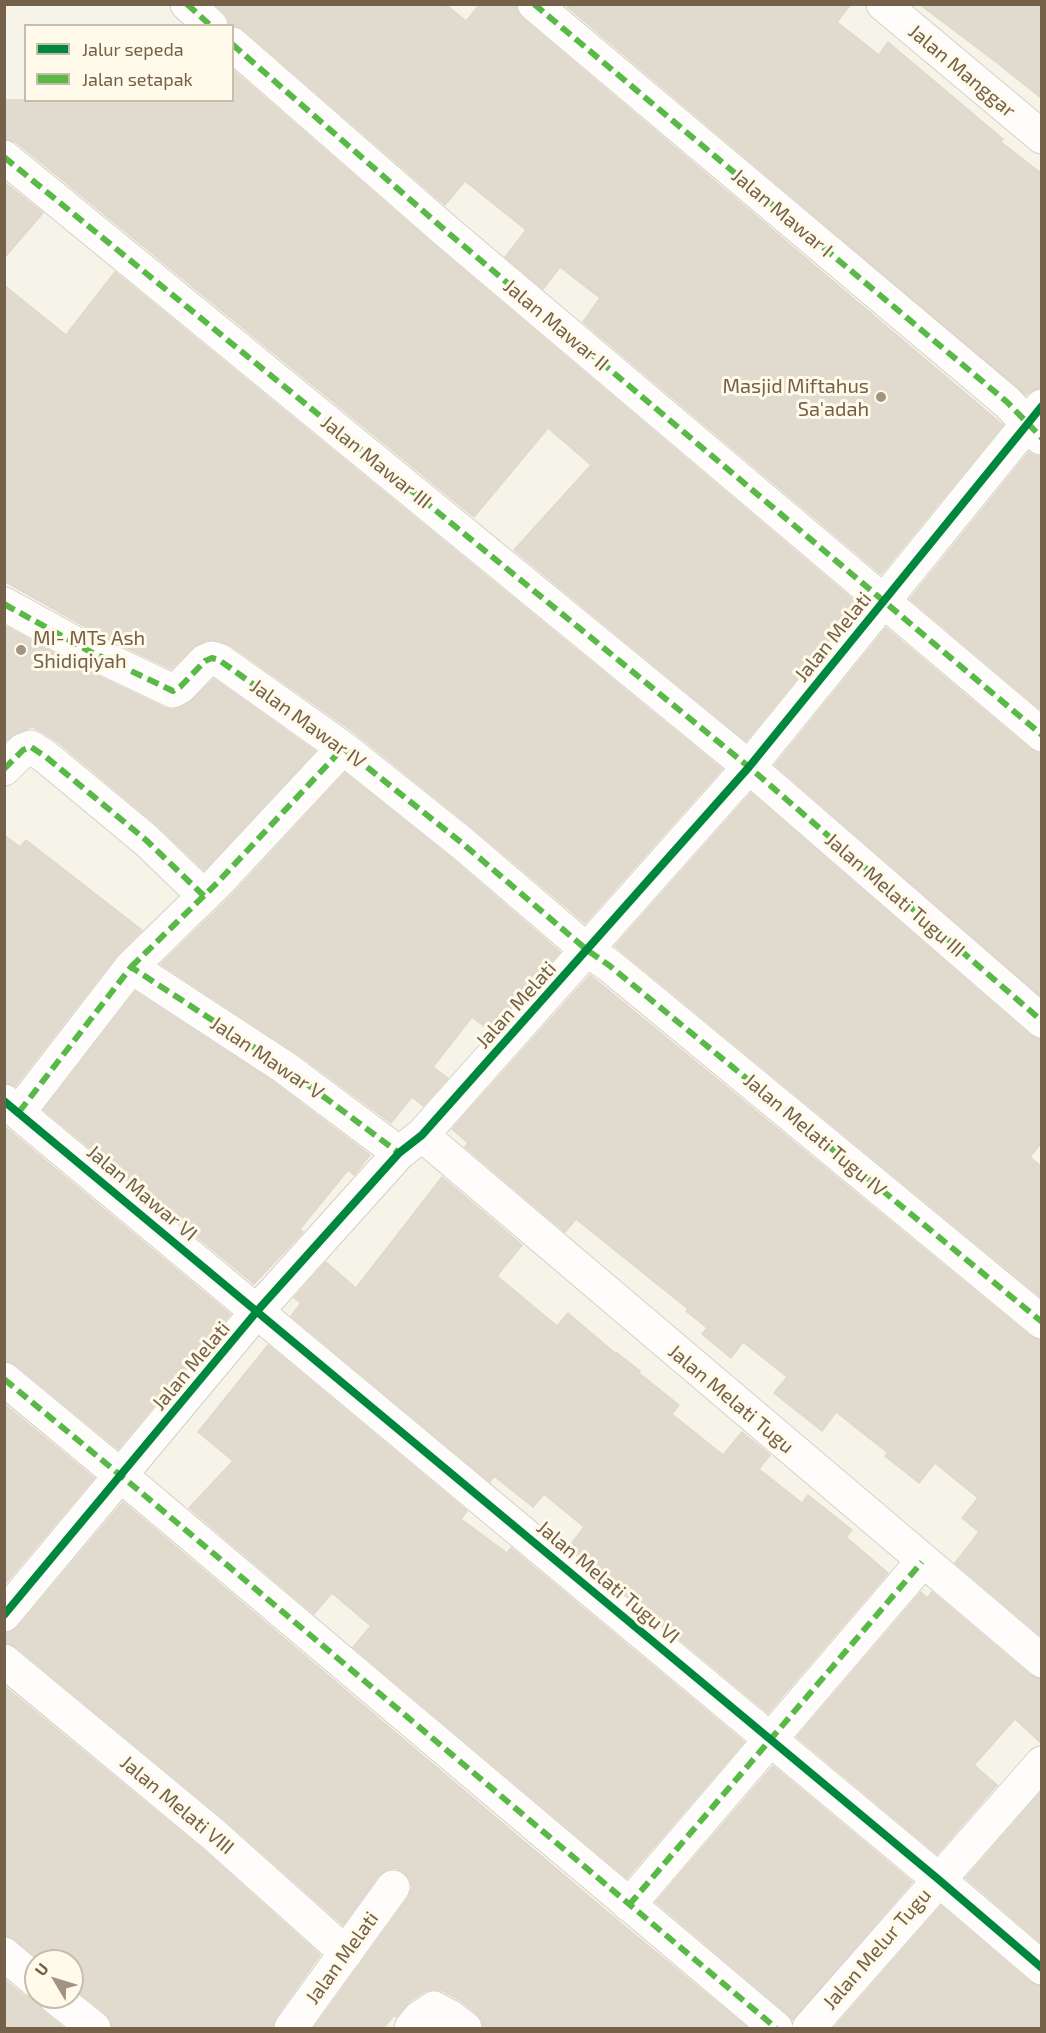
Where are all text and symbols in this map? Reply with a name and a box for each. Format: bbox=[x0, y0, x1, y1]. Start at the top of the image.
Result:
street label: Jalan Manggar bbox=[904, 19, 1020, 123]
legend bbox=[24, 24, 234, 102]
text: Jalur sepeda bbox=[82, 38, 184, 60]
text: Jalan setapak bbox=[82, 68, 193, 90]
street label: Jalan Mawar I bbox=[727, 164, 837, 262]
street label: Jalan Mawar II bbox=[499, 274, 613, 376]
place label: Masjid Miftahus Sa'adah bbox=[723, 374, 869, 421]
marker: Masjid Miftahus Sa'adah bbox=[874, 390, 888, 404]
street label: Jalan Mawar III bbox=[316, 410, 436, 514]
street label: Jalan Melati bbox=[790, 587, 876, 687]
place label: MI- MTs Ash Shidiqiyah bbox=[33, 626, 145, 673]
marker: MI- MTs Ash Shidiqiyah bbox=[14, 643, 28, 657]
street label: Jalan Mawar IV bbox=[246, 674, 370, 774]
street label: Jalan Melati Tugu III bbox=[820, 828, 970, 962]
street label: Jalan Melati bbox=[471, 957, 561, 1053]
street label: Jalan Mawar V bbox=[206, 1011, 328, 1105]
street label: Jalan Melati Tugu IV bbox=[739, 1068, 891, 1202]
street label: Jalan Mawar VI bbox=[82, 1140, 202, 1246]
street label: Jalan Melati bbox=[147, 1317, 235, 1415]
street label: Jalan Melati Tugu bbox=[663, 1339, 799, 1459]
street label: Jalan Melati Tugu VI bbox=[532, 1515, 684, 1649]
street label: Jalan Melati VIII bbox=[115, 1751, 239, 1859]
street label: Jalan Melur Tugu bbox=[818, 1884, 936, 2014]
street label: Jalan Melati bbox=[300, 1907, 384, 2009]
north arrow bbox=[24, 1949, 84, 2009]
text: U bbox=[30, 1959, 52, 1979]

